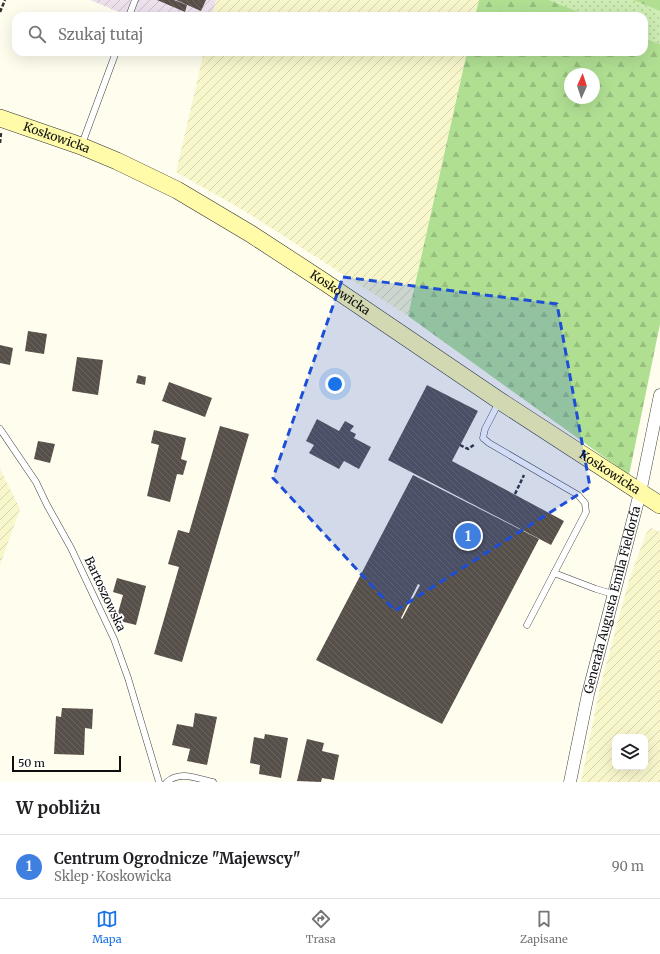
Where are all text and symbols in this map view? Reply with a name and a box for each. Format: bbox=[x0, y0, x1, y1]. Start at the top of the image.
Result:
search box bbox=[12, 12, 648, 56]
icon: search bbox=[26, 23, 48, 45]
text: Szukaj tutaj bbox=[58, 25, 143, 44]
north arrow bbox=[564, 68, 600, 104]
street label: Koskowicka bbox=[22, 119, 93, 156]
street label: Koskowicka bbox=[307, 267, 374, 318]
your location bbox=[325, 374, 345, 394]
street label: Koskowicka bbox=[577, 447, 644, 497]
street label: Generała Augusta Emila Fieldorfa bbox=[580, 504, 643, 695]
pin: 1 bbox=[455, 521, 481, 551]
street label: Bartoszowska bbox=[82, 554, 130, 634]
map controls bbox=[612, 734, 648, 770]
button: layers bbox=[612, 734, 648, 770]
scale bar bbox=[12, 754, 121, 773]
text: 50 m bbox=[18, 756, 45, 770]
text: W pobliżu bbox=[16, 797, 101, 819]
text: Centrum Ogrodnicze "Majewscy" bbox=[54, 849, 301, 868]
text: 1 bbox=[26, 858, 32, 875]
text: 90 m bbox=[612, 858, 644, 875]
text: Sklep · Koskowicka bbox=[54, 868, 172, 885]
tab: Mapa bbox=[92, 908, 122, 946]
tab: Trasa bbox=[306, 908, 336, 946]
tab: Zapisane bbox=[520, 908, 568, 946]

